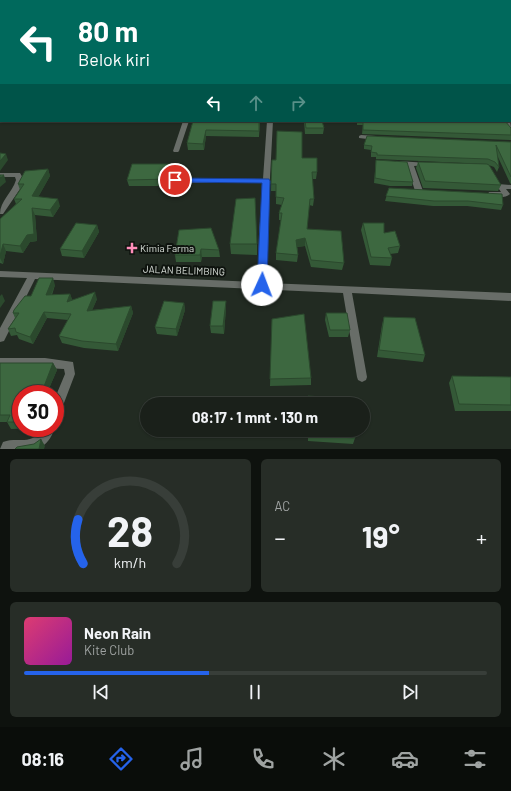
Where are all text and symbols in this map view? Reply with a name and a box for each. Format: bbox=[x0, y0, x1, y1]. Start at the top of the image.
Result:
text: 80 m bbox=[78, 14, 138, 48]
icon: left bbox=[12, 16, 64, 68]
text: Belok kiri bbox=[78, 48, 150, 70]
icon: left bbox=[203, 92, 225, 114]
icon: ahead bbox=[245, 92, 267, 114]
icon: right bbox=[287, 92, 309, 114]
pin bbox=[158, 163, 192, 197]
icon: arrive bbox=[164, 169, 186, 191]
place label: Kimia Farma bbox=[140, 242, 194, 254]
marker: Kimia Farma bbox=[127, 243, 137, 253]
street label: JALAN BELIMBING bbox=[143, 263, 225, 277]
position arrow bbox=[241, 264, 283, 306]
speed limit sign: 30 bbox=[12, 385, 64, 437]
text: 08:17 · 1 mnt · 130 m bbox=[192, 408, 318, 426]
text: AC bbox=[275, 498, 290, 514]
text: 28 bbox=[107, 504, 153, 554]
text: 19° bbox=[362, 518, 400, 554]
text: − bbox=[275, 524, 286, 550]
text: + bbox=[476, 524, 487, 550]
text: km/h bbox=[114, 553, 146, 570]
text: Neon Rain bbox=[84, 624, 151, 642]
text: Kite Club bbox=[84, 642, 134, 658]
icon: previous bbox=[90, 681, 112, 703]
icon: pause bbox=[244, 681, 266, 703]
icon: next bbox=[399, 681, 421, 703]
icon: directions bbox=[107, 745, 135, 773]
icon: music bbox=[178, 745, 206, 773]
icon: phone bbox=[249, 745, 277, 773]
icon: climate bbox=[320, 745, 348, 773]
icon: car bbox=[391, 745, 419, 773]
icon: filters bbox=[461, 745, 489, 773]
text: 08:16 bbox=[21, 748, 64, 770]

